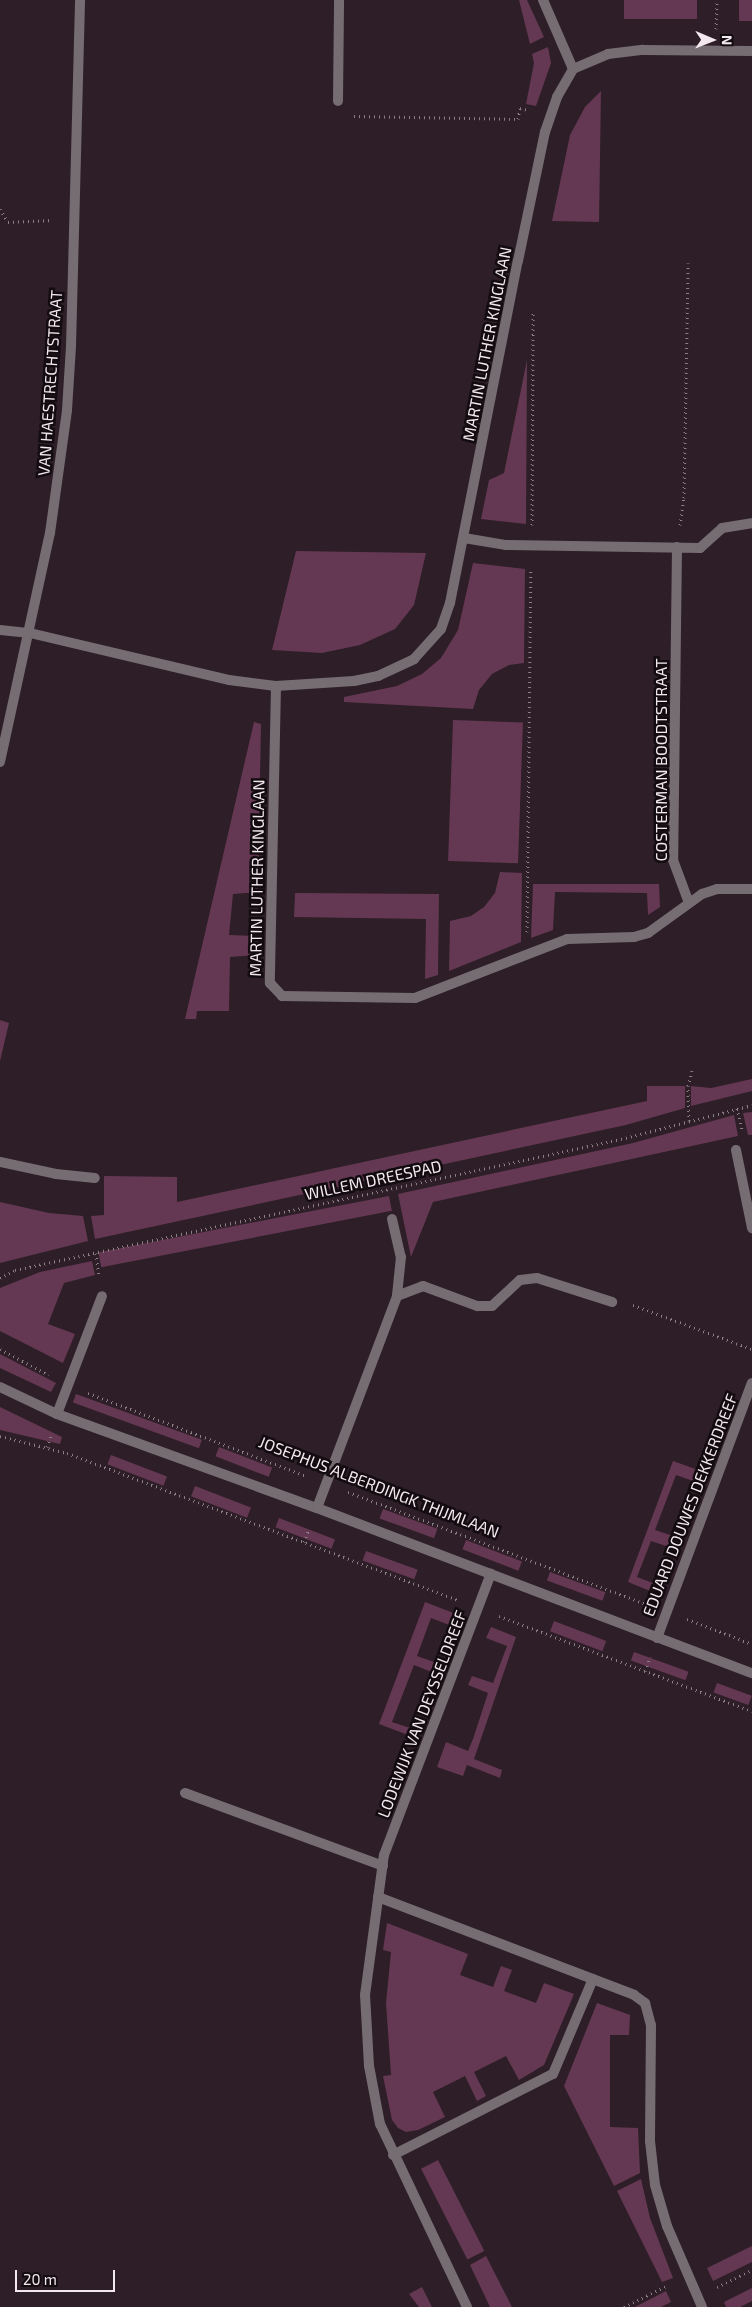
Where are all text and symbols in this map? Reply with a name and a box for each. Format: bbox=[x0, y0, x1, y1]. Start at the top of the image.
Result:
north arrow bbox=[687, 15, 737, 65]
text: N bbox=[719, 35, 736, 45]
street label: MARTIN LUTHER KINGLAAN bbox=[459, 245, 515, 443]
street label: VAN HAESTRECHTSTRAAT bbox=[34, 289, 66, 477]
street label: COSTERMAN BOODTSTRAAT bbox=[651, 659, 671, 861]
street label: MARTIN LUTHER KINGLAAN bbox=[246, 779, 268, 977]
street label: WILLEM DREESPAD bbox=[303, 1156, 443, 1204]
street label: EDUARD DOUWES DEKKERDREEF bbox=[639, 1391, 741, 1619]
street label: JOSEPHUS ALBERDINGK THIJMLAAN bbox=[256, 1432, 502, 1542]
street label: LODEWIJK VAN DEYSSELDREEF bbox=[373, 1607, 471, 1821]
scale bar bbox=[18, 2260, 118, 2292]
text: 20 m bbox=[23, 2270, 57, 2288]

